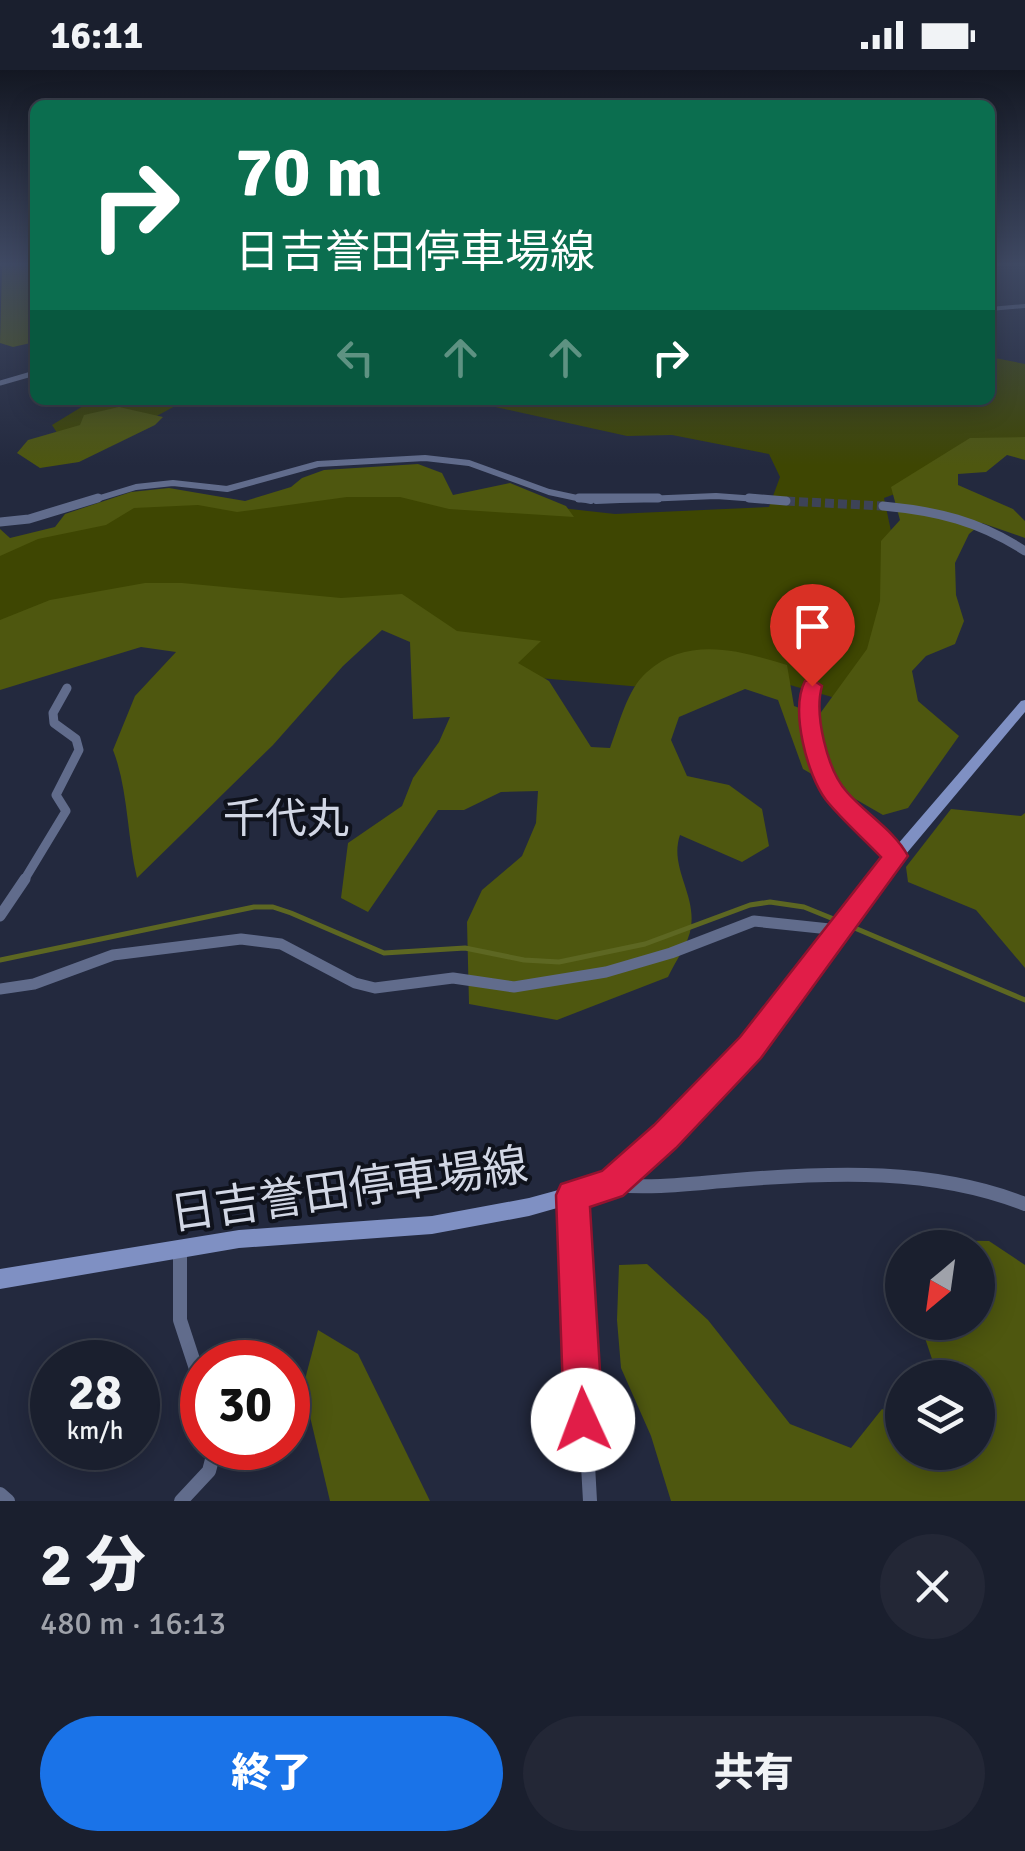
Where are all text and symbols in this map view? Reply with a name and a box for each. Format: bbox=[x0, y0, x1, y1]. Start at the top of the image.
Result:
text: 16:11 bbox=[50, 12, 143, 59]
text: 70 m bbox=[235, 129, 383, 215]
icon: right bbox=[70, 140, 200, 270]
text: 日吉誉田停車場線 bbox=[235, 225, 595, 280]
icon: left bbox=[328, 330, 383, 385]
icon: ahead bbox=[433, 330, 488, 385]
icon: ahead bbox=[538, 330, 593, 385]
icon: right bbox=[643, 330, 698, 385]
pin bbox=[770, 584, 855, 687]
icon: arrive bbox=[785, 599, 840, 654]
district label: 千代丸 bbox=[223, 794, 349, 845]
street label: 日吉誉田停車場線 bbox=[167, 1138, 531, 1242]
north arrow bbox=[885, 1230, 995, 1340]
map controls bbox=[885, 1230, 995, 1470]
speed limit sign: 30 bbox=[180, 1340, 310, 1470]
button: layers bbox=[885, 1360, 995, 1470]
text: 28 bbox=[68, 1362, 122, 1424]
position arrow bbox=[531, 1368, 635, 1472]
text: km/h bbox=[67, 1415, 123, 1446]
text: 2 分 bbox=[40, 1529, 146, 1603]
button: close bbox=[880, 1534, 985, 1639]
text: 480 m · 16:13 bbox=[40, 1604, 226, 1643]
button: 終了 bbox=[40, 1716, 503, 1831]
button: 共有 bbox=[523, 1716, 985, 1831]

